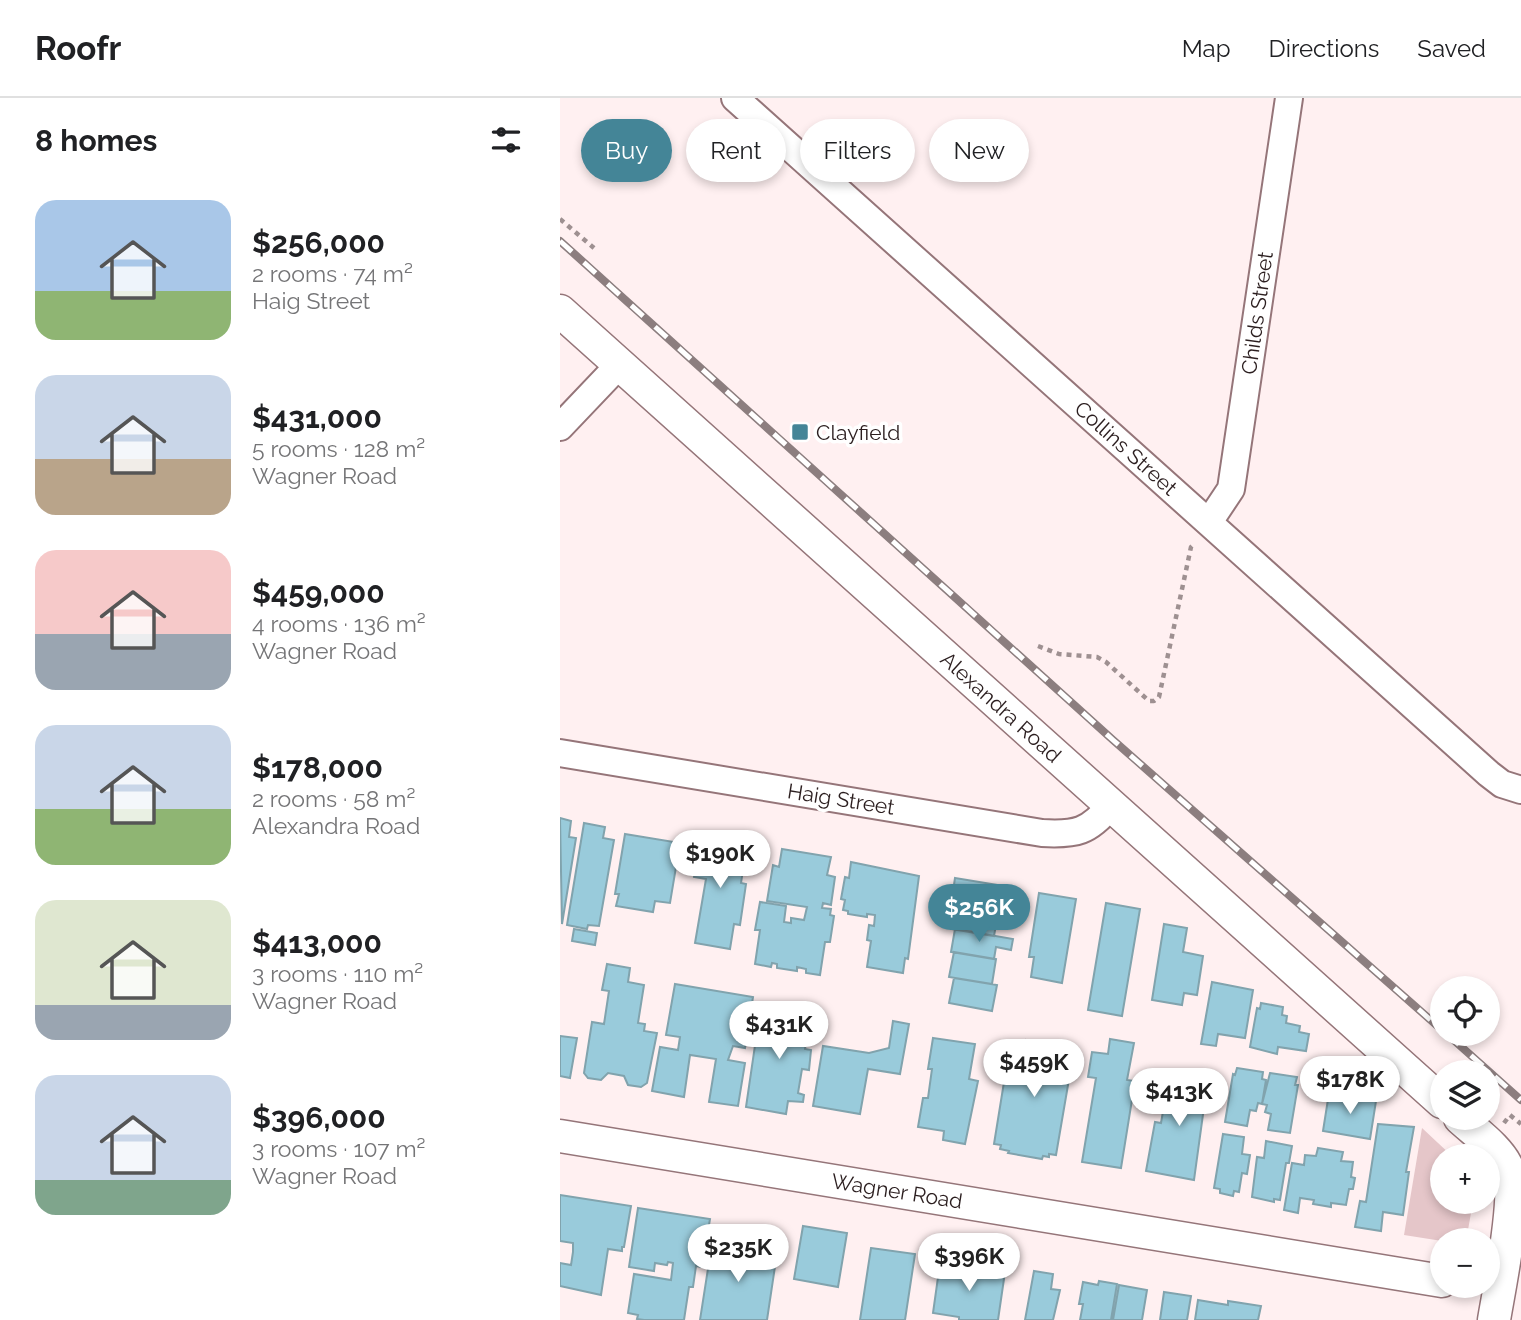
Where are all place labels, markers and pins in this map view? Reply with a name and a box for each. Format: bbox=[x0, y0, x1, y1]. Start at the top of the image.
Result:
place label: Clayfield bbox=[816, 420, 900, 445]
marker: Clayfield bbox=[790, 422, 810, 442]
pin: $190K bbox=[671, 830, 769, 890]
pin: $256K bbox=[930, 884, 1028, 944]
pin: $431K bbox=[730, 1002, 828, 1061]
pin: $459K bbox=[985, 1040, 1083, 1099]
pin: $178K bbox=[1301, 1056, 1399, 1116]
pin: $413K bbox=[1130, 1068, 1228, 1128]
pin: $235K bbox=[689, 1224, 787, 1284]
pin: $396K bbox=[920, 1234, 1018, 1293]

